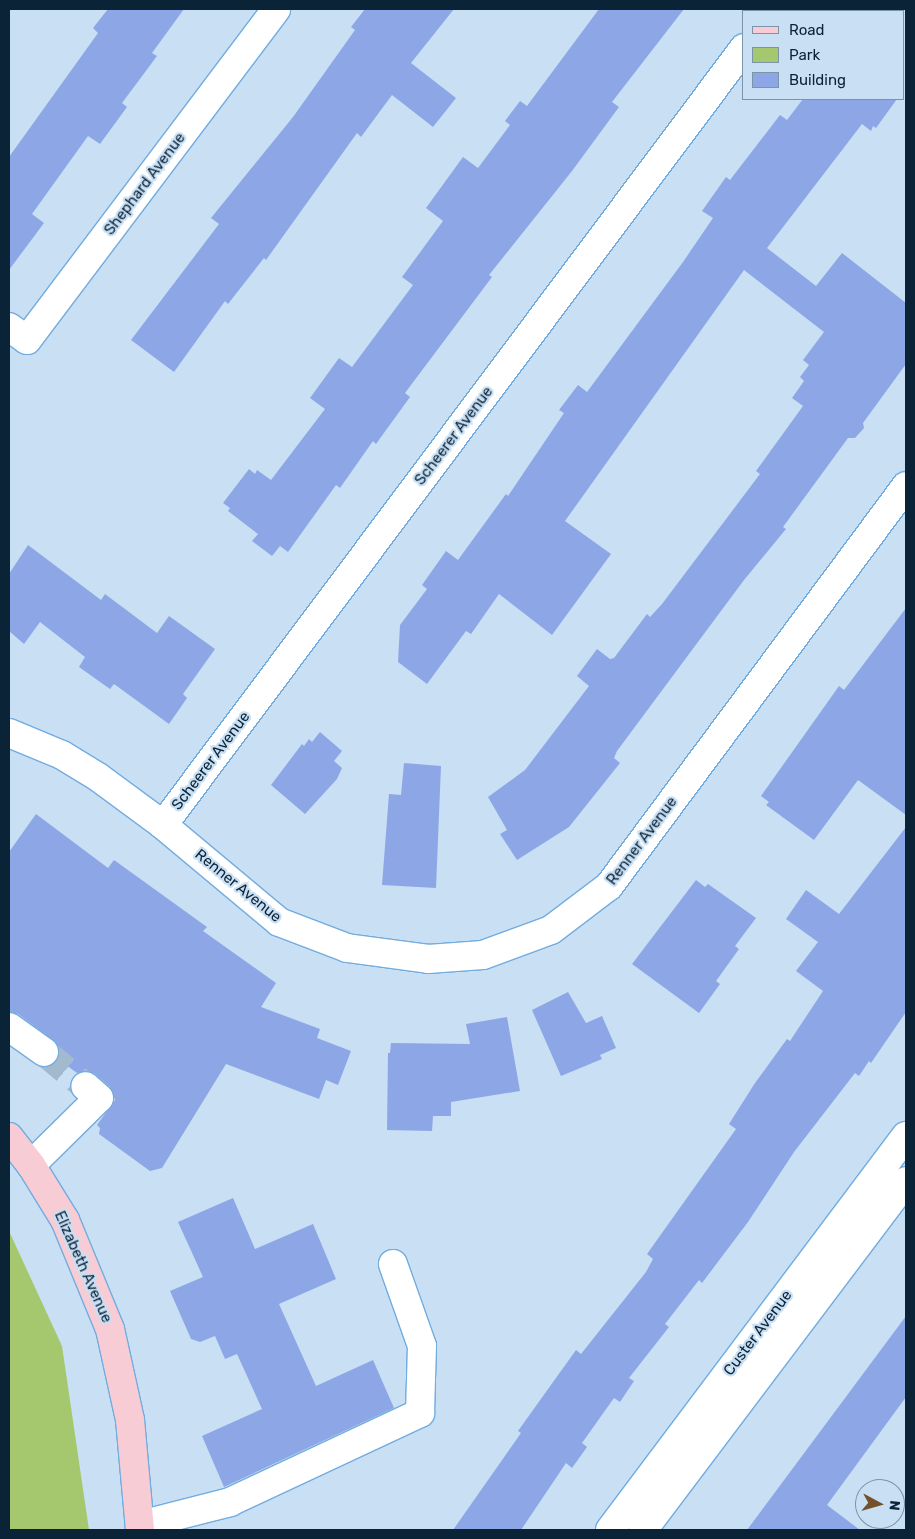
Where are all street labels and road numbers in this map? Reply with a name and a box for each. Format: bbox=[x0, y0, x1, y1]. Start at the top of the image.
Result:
street label: Shephard Avenue bbox=[101, 129, 189, 239]
street label: Scheerer Avenue bbox=[411, 383, 497, 489]
street label: Scheerer Avenue bbox=[168, 708, 254, 814]
street label: Renner Avenue bbox=[603, 793, 681, 889]
street label: Renner Avenue bbox=[191, 845, 285, 927]
street label: Elizabeth Avenue bbox=[50, 1208, 116, 1326]
street label: Custer Avenue bbox=[720, 1287, 796, 1379]

